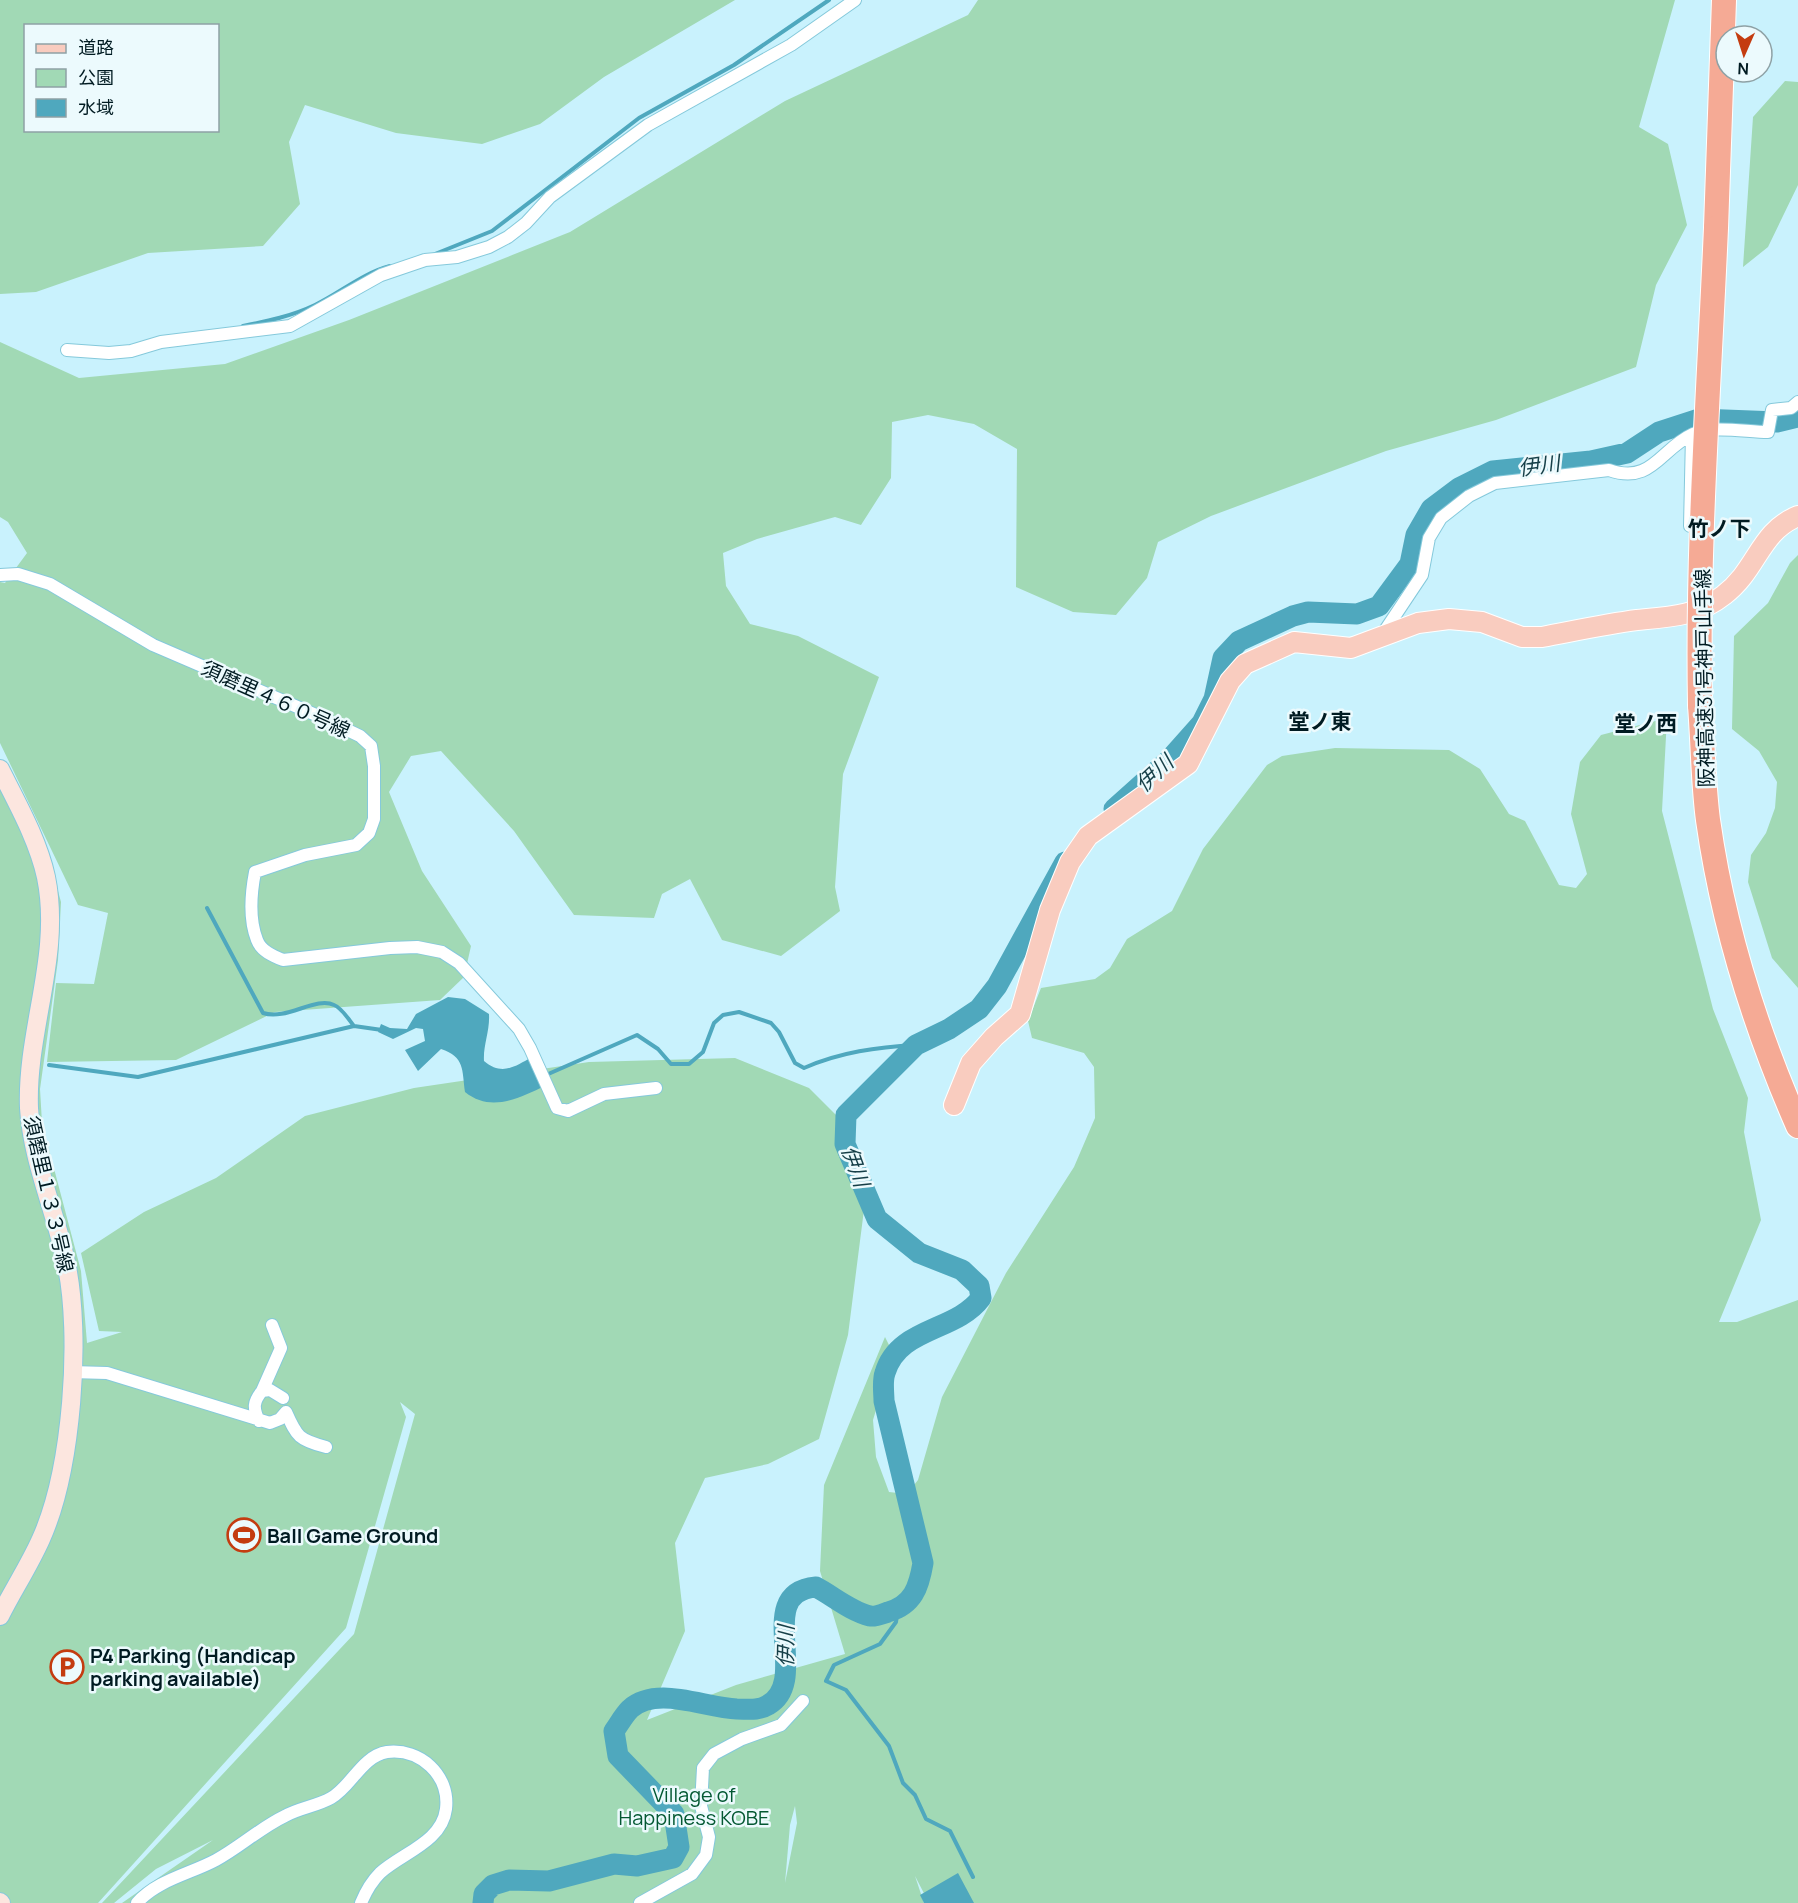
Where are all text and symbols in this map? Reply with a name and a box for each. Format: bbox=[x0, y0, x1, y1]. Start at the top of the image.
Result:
legend bbox=[24, 24, 219, 132]
north arrow bbox=[1714, 24, 1774, 84]
text: 道路 bbox=[78, 35, 114, 59]
text: N bbox=[1737, 58, 1750, 80]
text: 公園 bbox=[78, 65, 114, 89]
text: 水域 bbox=[78, 95, 114, 119]
water label: 伊川 bbox=[1516, 448, 1564, 482]
district label: 竹ノ下 bbox=[1688, 514, 1751, 542]
street label: 阪神高速31号神戸山手線 bbox=[1689, 568, 1719, 788]
street label: 須磨里４６０号線 bbox=[197, 654, 355, 744]
district label: 堂ノ東 bbox=[1289, 707, 1352, 735]
district label: 堂ノ西 bbox=[1615, 709, 1678, 737]
water label: 伊川 bbox=[1129, 747, 1180, 798]
street label: 須磨里１３３号線 bbox=[18, 1113, 80, 1275]
water label: 伊川 bbox=[836, 1141, 877, 1192]
sports icon: Ball Game Ground bbox=[226, 1517, 262, 1553]
place label: Ball Game Ground bbox=[267, 1522, 438, 1549]
water label: 伊川 bbox=[771, 1623, 799, 1667]
place label: P4 Parking (Handicap parking available) bbox=[90, 1642, 296, 1692]
parking icon: P4 Parking (Handicap parking available) bbox=[49, 1649, 85, 1685]
park label: Village of Happiness KOBE bbox=[619, 1781, 770, 1831]

